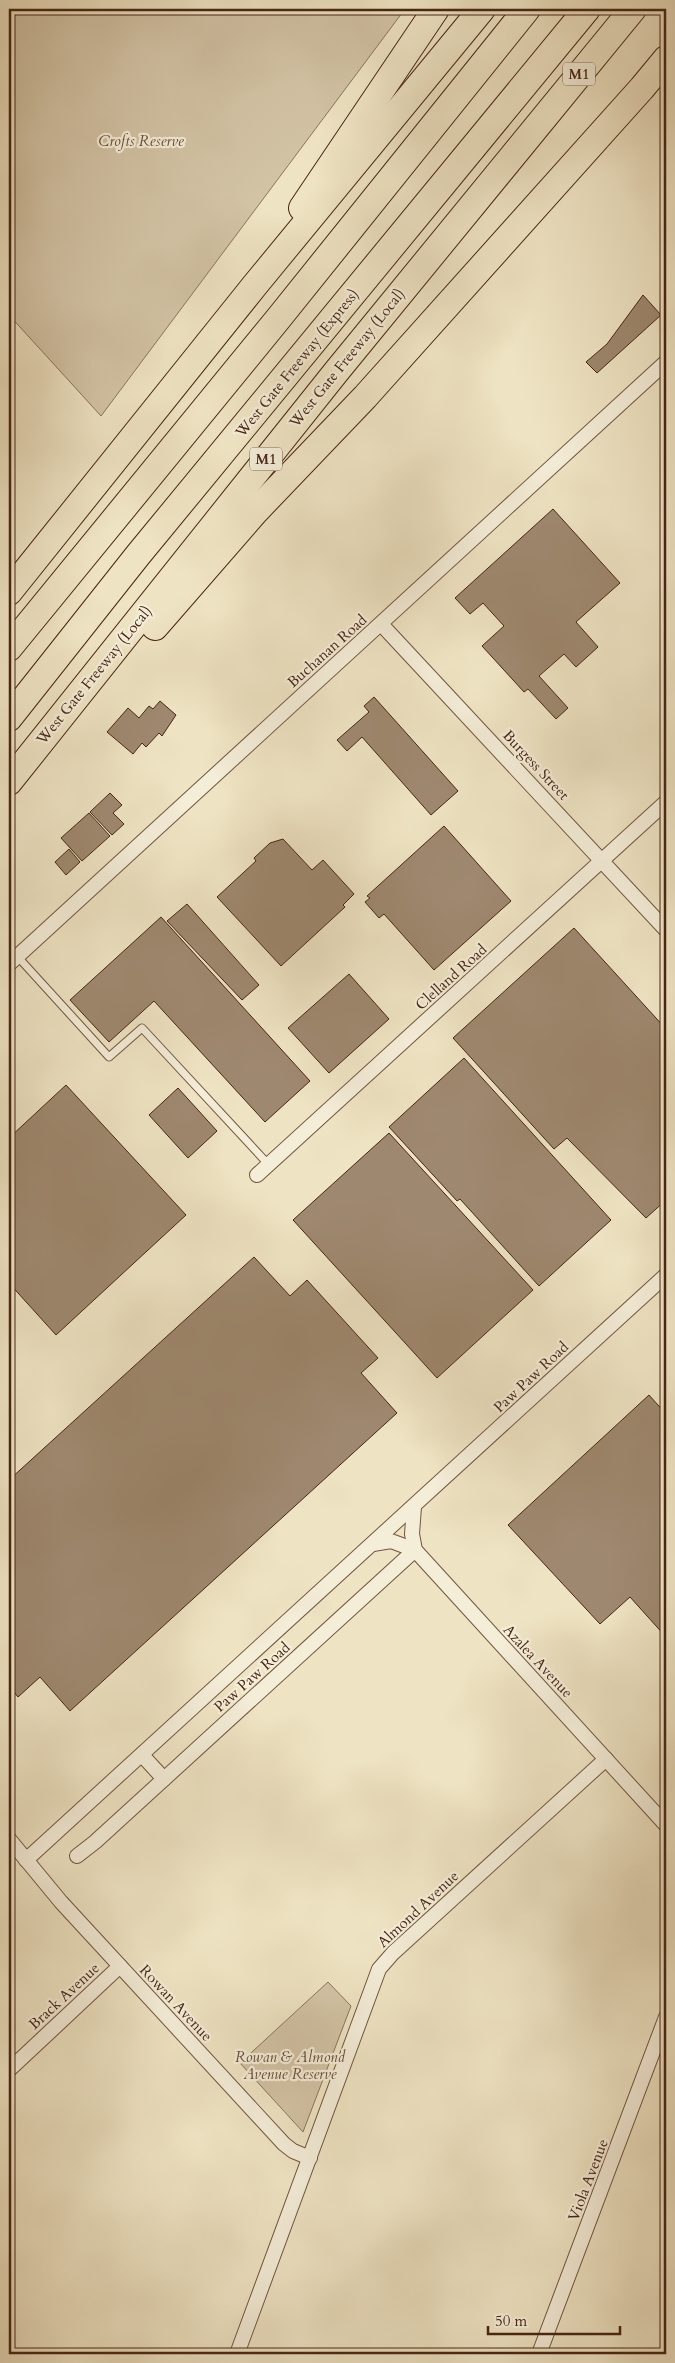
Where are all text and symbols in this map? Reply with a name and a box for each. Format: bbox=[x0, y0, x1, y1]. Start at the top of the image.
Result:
road number: M1 bbox=[563, 62, 595, 86]
park label: Crofts Reserve bbox=[98, 131, 184, 151]
street label: West Gate Freeway (Local) bbox=[284, 284, 409, 432]
street label: West Gate Freeway (Express) bbox=[230, 285, 363, 442]
road number: M1 bbox=[250, 448, 282, 470]
street label: West Gate Freeway (Local) bbox=[31, 601, 156, 749]
street label: Buchanan Road bbox=[283, 610, 371, 692]
street label: Burgess Street bbox=[498, 726, 574, 805]
street label: Clelland Road bbox=[411, 940, 491, 1014]
street label: Paw Paw Road bbox=[489, 1337, 573, 1417]
street label: Azalea Avenue bbox=[499, 1620, 577, 1702]
street label: Paw Paw Road bbox=[210, 1638, 294, 1716]
street label: Almond Avenue bbox=[373, 1866, 463, 1952]
street label: Brack Avenue bbox=[24, 1958, 104, 2034]
street label: Rowan Avenue bbox=[135, 1960, 217, 2046]
park label: Rowan & Almond Avenue Reserve bbox=[235, 2047, 346, 2084]
street label: Viola Avenue bbox=[563, 2136, 613, 2224]
scale bar bbox=[488, 2303, 620, 2335]
text: 50 m bbox=[495, 2311, 527, 2331]

